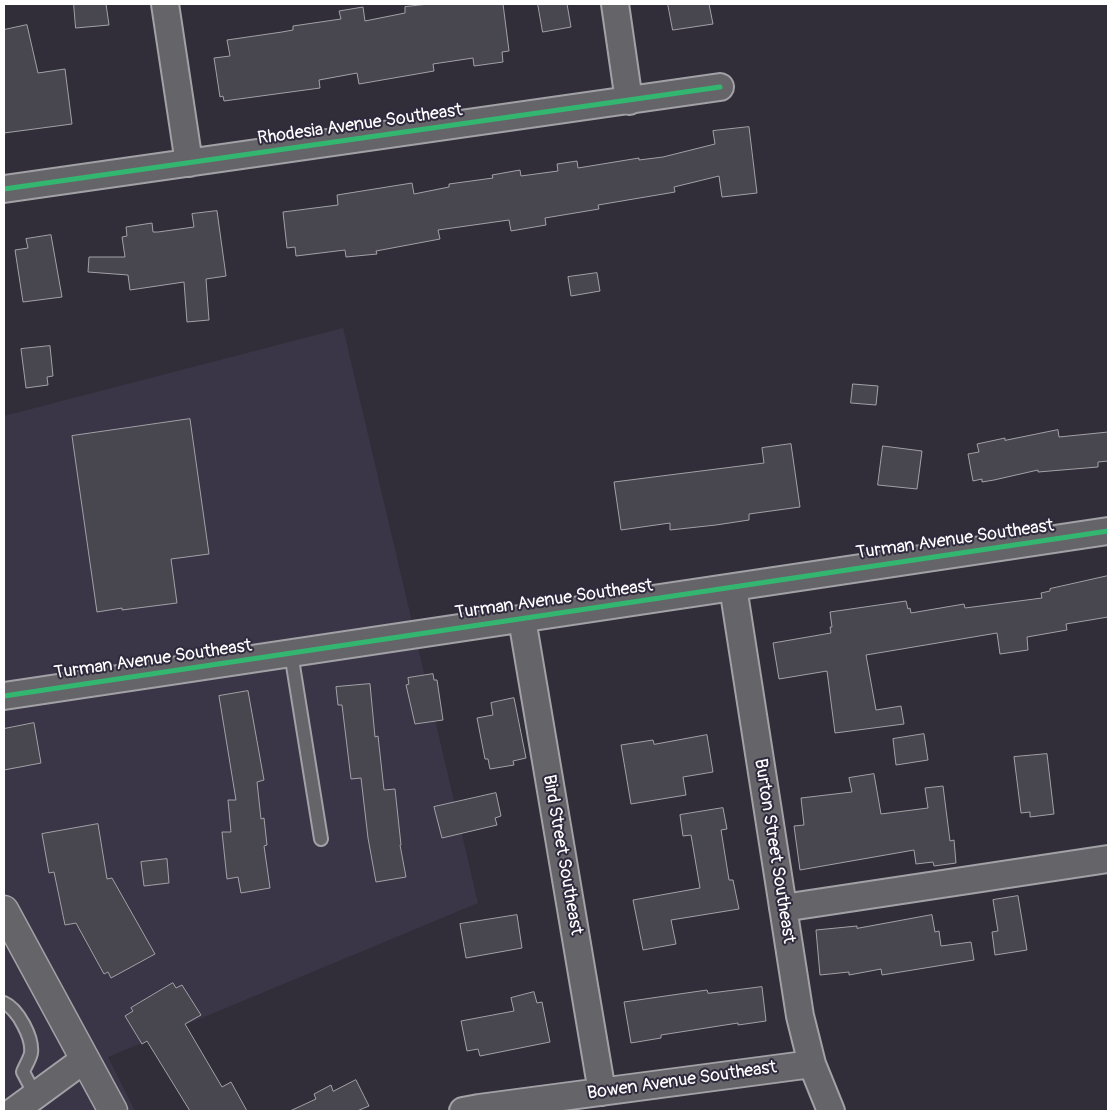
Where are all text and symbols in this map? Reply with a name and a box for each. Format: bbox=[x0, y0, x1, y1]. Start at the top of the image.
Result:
street label: Rhodesia Avenue Southeast bbox=[256, 100, 464, 150]
street label: Turman Avenue Southeast bbox=[855, 515, 1055, 565]
street label: Turman Avenue Southeast bbox=[454, 575, 654, 625]
street label: Turman Avenue Southeast bbox=[53, 635, 253, 685]
street label: Burton Street Southeast bbox=[749, 757, 799, 945]
street label: Bird Street Southeast bbox=[537, 773, 587, 937]
street label: Bowen Avenue Southeast bbox=[586, 1057, 778, 1105]

